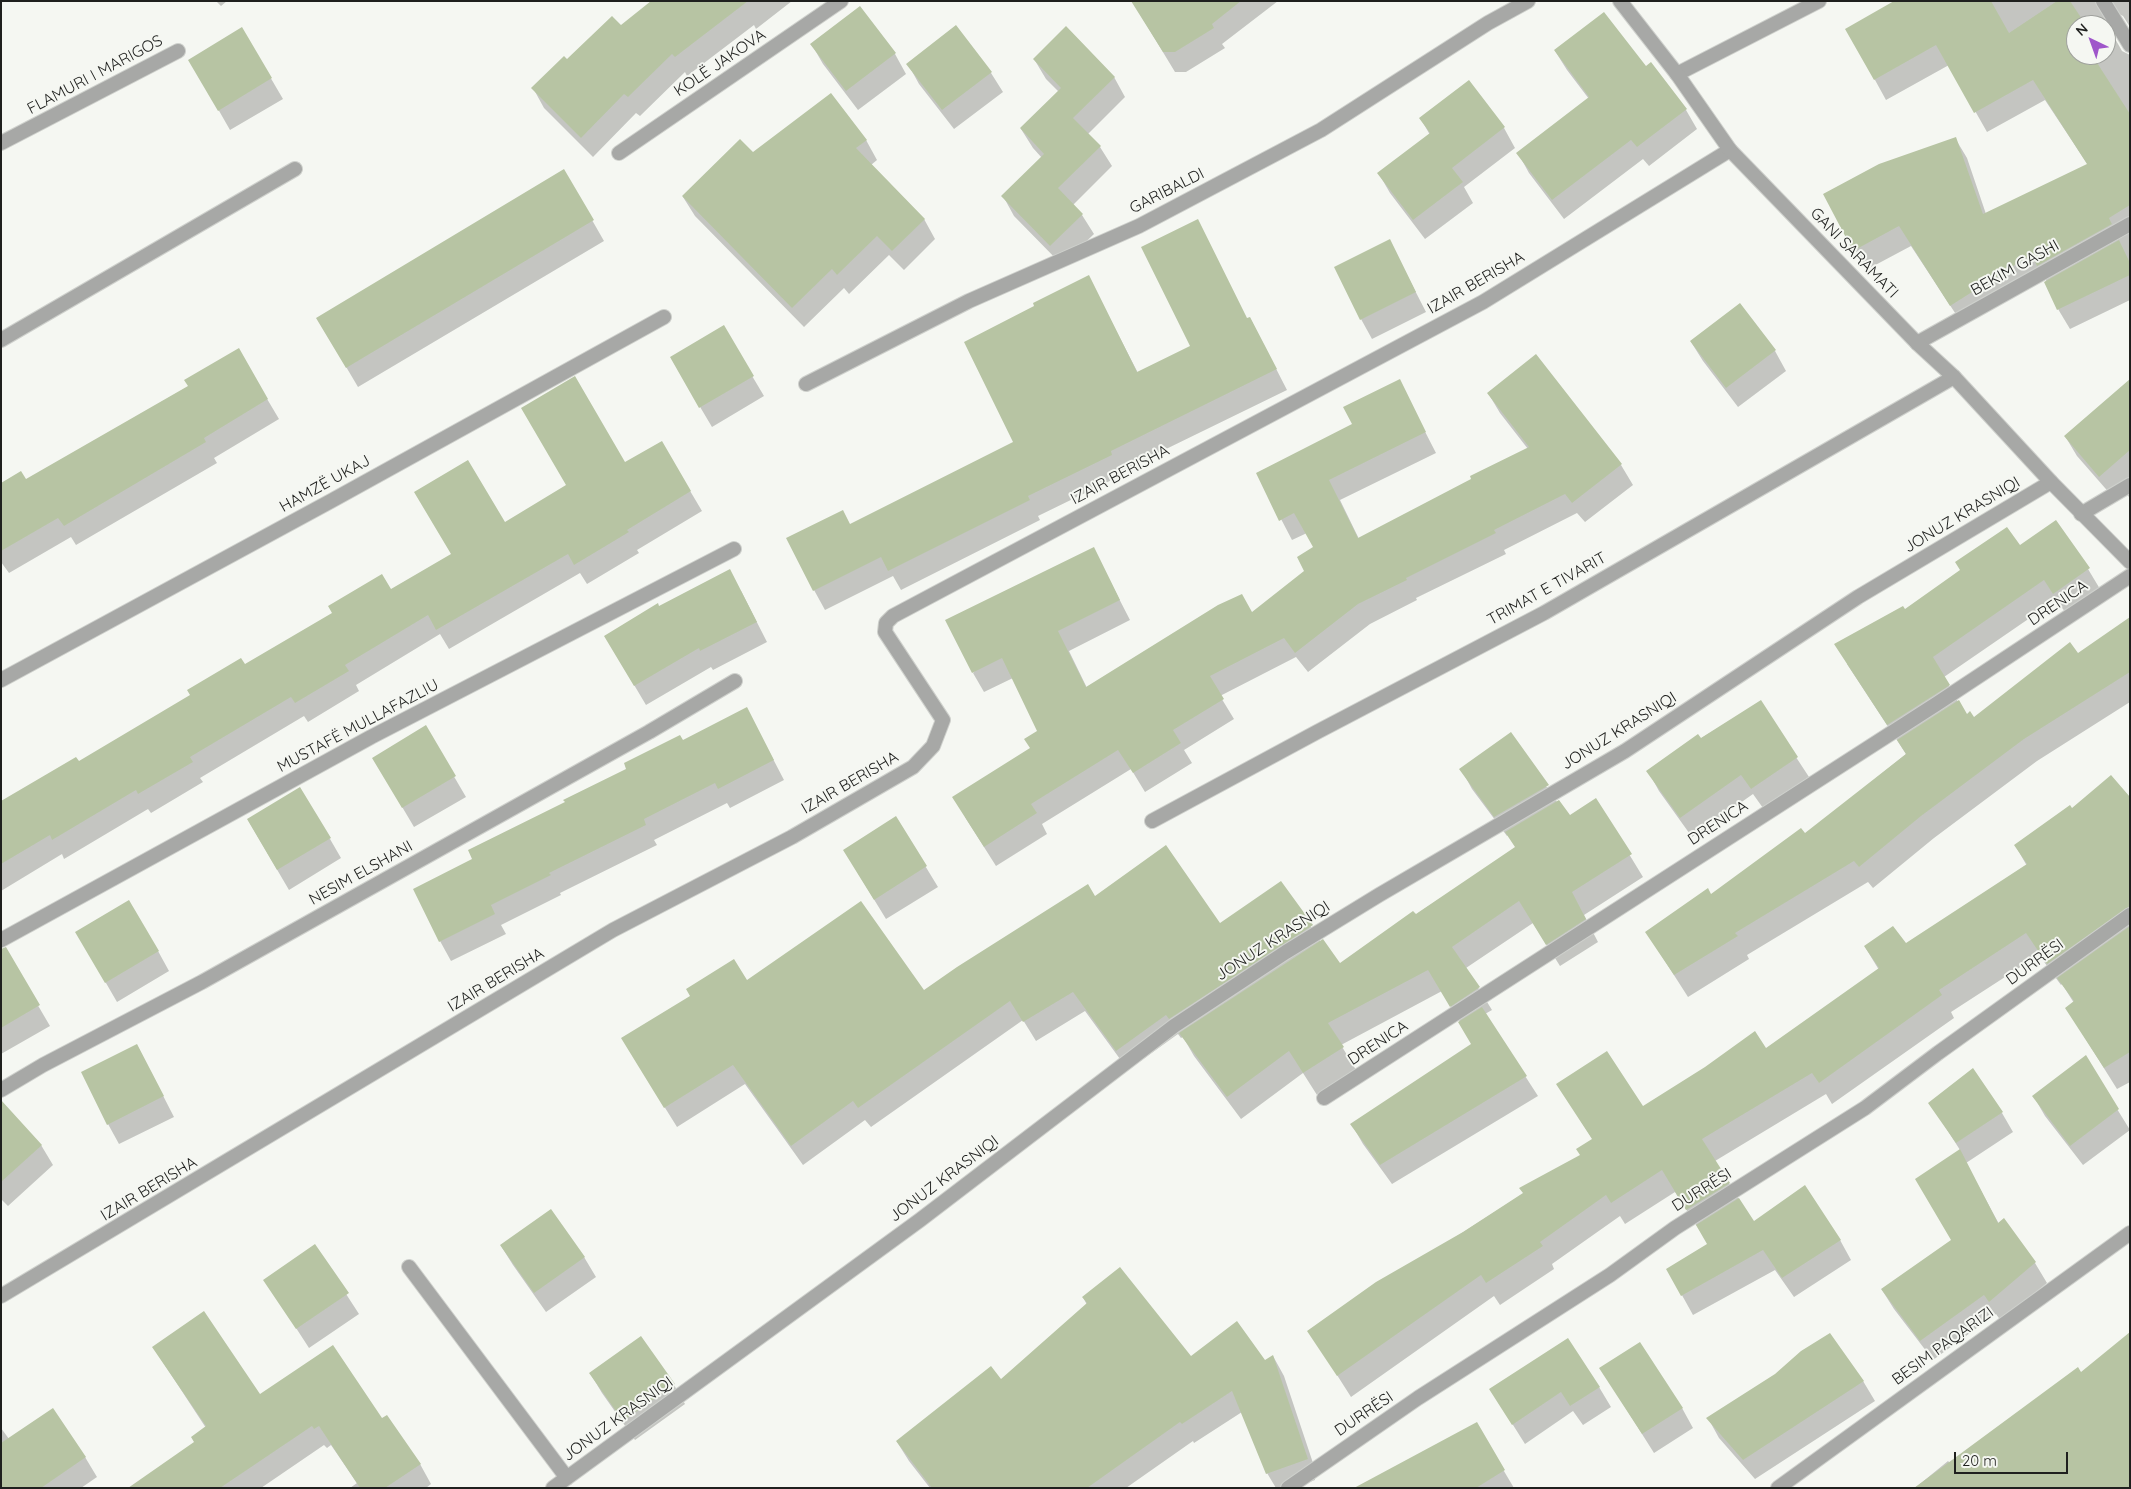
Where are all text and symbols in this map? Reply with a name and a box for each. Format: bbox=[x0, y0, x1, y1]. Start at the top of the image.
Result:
north arrow bbox=[2066, 15, 2116, 65]
text: N bbox=[2072, 19, 2091, 40]
street label: KOLË JAKOVA bbox=[670, 25, 770, 101]
street label: FLAMURI I MARIGOS bbox=[24, 31, 166, 119]
street label: GARIBALDI bbox=[1127, 164, 1207, 218]
street label: GANI SARAMATI bbox=[1806, 204, 1902, 302]
street label: BEKIM GASHI bbox=[1968, 236, 2062, 300]
street label: IZAIR BERISHA bbox=[1424, 247, 1528, 319]
street label: IZAIR BERISHA bbox=[1067, 441, 1173, 509]
street label: HAMZË UKAJ bbox=[276, 451, 374, 517]
street label: JONUZ KRASNIQI bbox=[1900, 473, 2024, 557]
street label: TRIMAT E TIVARIT bbox=[1484, 548, 1610, 630]
street label: DRENICA bbox=[2025, 576, 2091, 630]
street label: MUSTAFË MULLAFAZLIU bbox=[274, 675, 442, 777]
street label: JONUZ KRASNIQI bbox=[1558, 688, 1680, 774]
street label: IZAIR BERISHA bbox=[798, 747, 902, 819]
street label: DRENICA bbox=[1684, 796, 1752, 850]
street label: NESIM ELSHANI bbox=[306, 837, 416, 909]
street label: JONUZ KRASNIQI bbox=[1212, 897, 1334, 985]
street label: DURRËSI bbox=[2002, 935, 2068, 989]
street label: IZAIR BERISHA bbox=[444, 944, 548, 1016]
street label: DRENICA bbox=[1344, 1016, 1412, 1070]
street label: JONUZ KRASNIQI bbox=[885, 1132, 1003, 1226]
street label: IZAIR BERISHA bbox=[97, 1153, 201, 1225]
street label: DURRËSI bbox=[1669, 1164, 1735, 1216]
street label: BESIM PAQARIZI bbox=[1888, 1303, 1998, 1389]
street label: JONUZ KRASNIQI bbox=[559, 1372, 677, 1466]
street label: DURRËSI bbox=[1331, 1387, 1397, 1441]
scale bar bbox=[1956, 1442, 2070, 1474]
text: 20 m bbox=[1962, 1451, 1997, 1470]

